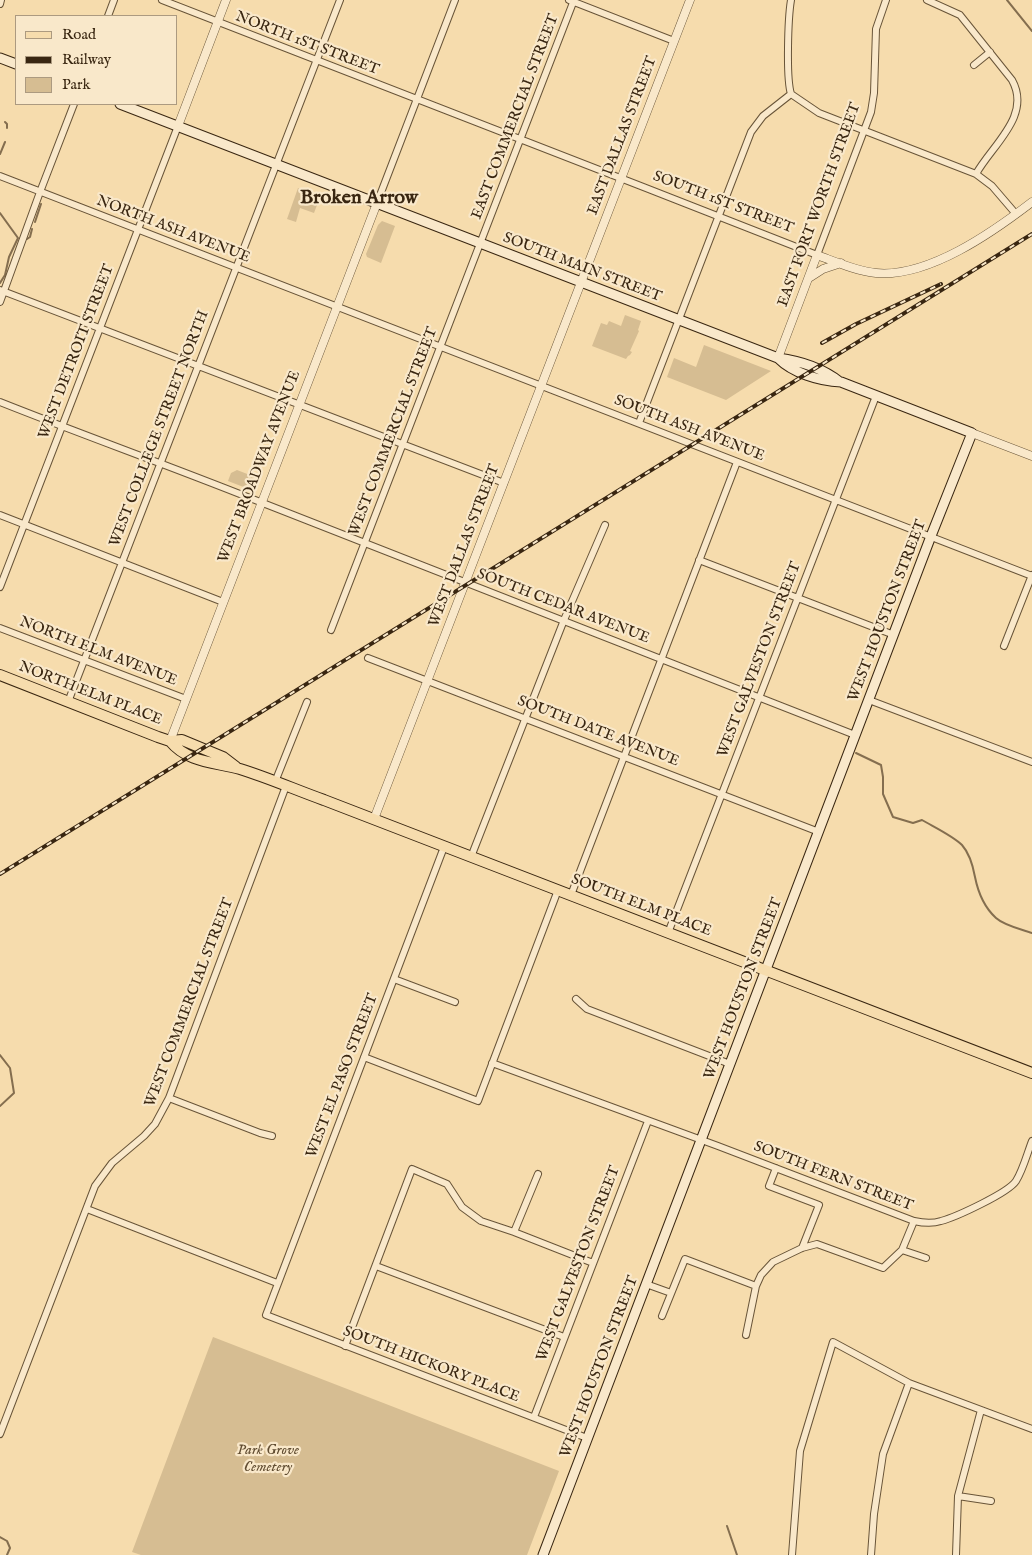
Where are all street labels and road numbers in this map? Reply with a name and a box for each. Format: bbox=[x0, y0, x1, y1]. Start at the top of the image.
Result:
street label: NORTH 1ST STREET bbox=[233, 8, 381, 80]
street label: EAST COMMERCIAL STREET bbox=[469, 12, 563, 222]
street label: EAST DALLAS STREET bbox=[584, 54, 662, 218]
street label: EAST FORT WORTH STREET bbox=[775, 101, 865, 309]
street label: SOUTH 1ST STREET bbox=[650, 168, 796, 238]
street label: NORTH ASH AVENUE bbox=[94, 192, 252, 268]
street label: SOUTH MAIN STREET bbox=[500, 229, 664, 307]
street label: WEST DETROIT STREET bbox=[35, 262, 119, 442]
street label: WEST COLLEGE STREET NORTH bbox=[106, 308, 214, 550]
street label: WEST COMMERCIAL STREET bbox=[346, 325, 442, 539]
street label: WEST BROADWAY AVENUE bbox=[215, 368, 305, 566]
street label: SOUTH ASH AVENUE bbox=[611, 392, 767, 466]
street label: WEST DALLAS STREET bbox=[426, 462, 504, 630]
street label: WEST HOUSTON STREET bbox=[845, 518, 931, 704]
street label: WEST GALVESTON STREET bbox=[714, 560, 806, 760]
street label: SOUTH CEDAR AVENUE bbox=[474, 566, 652, 648]
street label: NORTH ELM AVENUE bbox=[17, 614, 179, 690]
street label: NORTH ELM PLACE bbox=[16, 658, 164, 730]
street label: SOUTH DATE AVENUE bbox=[515, 693, 681, 771]
street label: SOUTH ELM PLACE bbox=[568, 871, 714, 941]
street label: WEST COMMERCIAL STREET bbox=[142, 896, 238, 1110]
street label: WEST HOUSTON STREET bbox=[701, 896, 787, 1082]
street label: WEST EL PASO STREET bbox=[303, 991, 383, 1161]
street label: SOUTH FERN STREET bbox=[751, 1138, 915, 1216]
street label: WEST GALVESTON STREET bbox=[533, 1164, 625, 1364]
street label: WEST HOUSTON STREET bbox=[557, 1274, 643, 1460]
street label: SOUTH HICKORY PLACE bbox=[340, 1323, 522, 1407]

